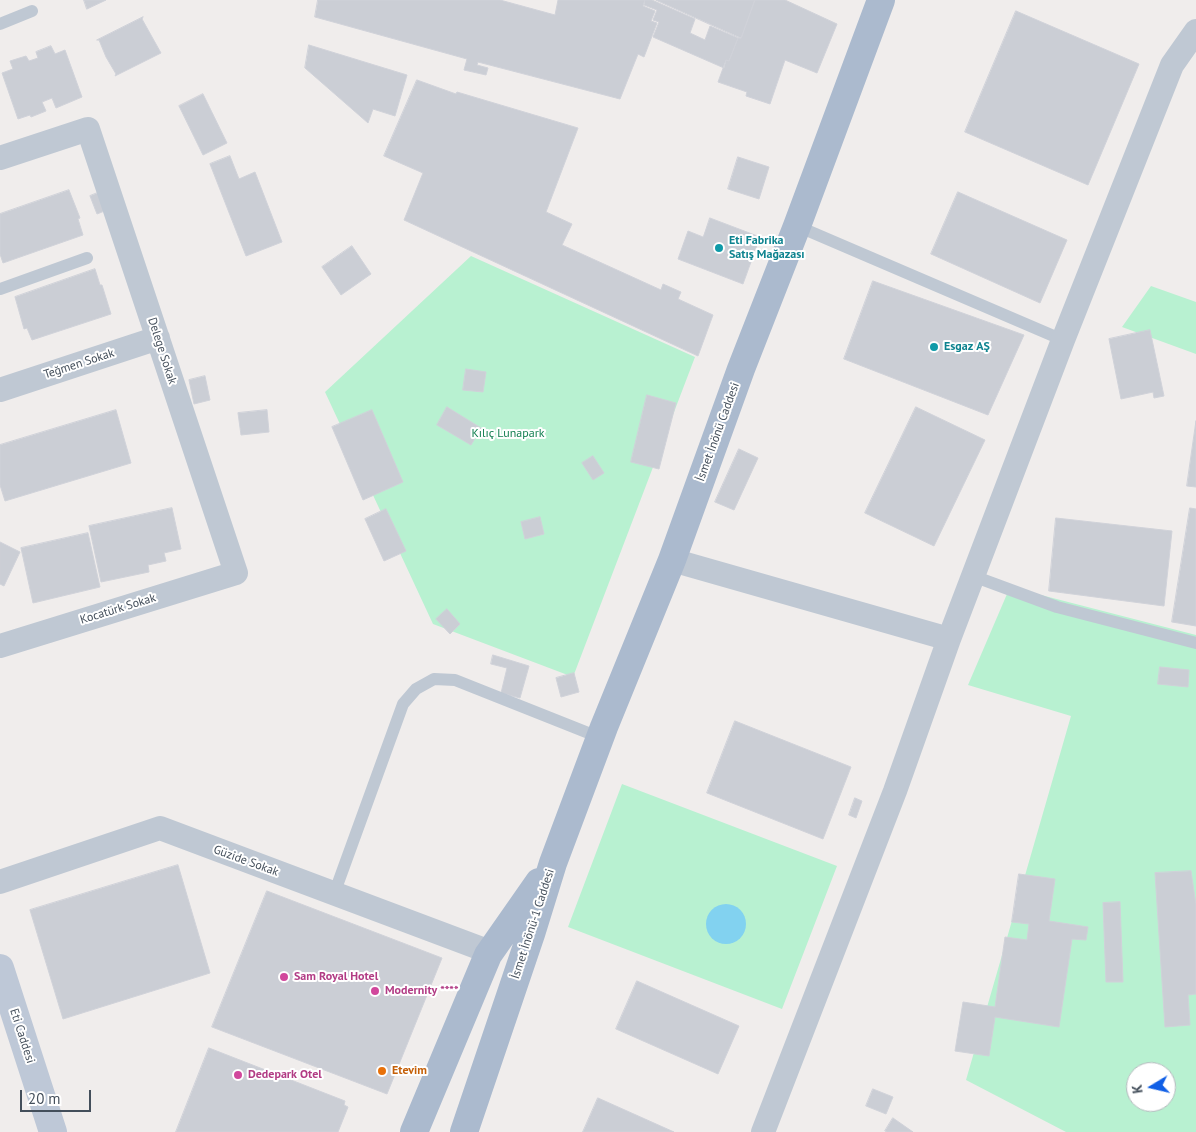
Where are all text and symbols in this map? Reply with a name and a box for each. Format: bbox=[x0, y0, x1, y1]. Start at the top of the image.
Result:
place label: Eti Fabrika Satış Mağazası bbox=[729, 234, 805, 262]
marker: Eti Fabrika Satış Mağazası bbox=[713, 242, 725, 254]
street label: Delege Sokak bbox=[144, 316, 180, 386]
place label: Esgaz AŞ bbox=[944, 340, 990, 354]
marker: Esgaz AŞ bbox=[928, 341, 940, 353]
street label: Teğmen Sokak bbox=[42, 346, 116, 382]
street label: İsmet İnönü Caddesi bbox=[693, 381, 743, 483]
park label: Kılıç Lunapark bbox=[471, 427, 545, 441]
street label: Kocatürk Sokak bbox=[78, 591, 158, 627]
street label: Güzide Sokak bbox=[211, 843, 281, 879]
street label: İsmet İnönü-1 Caddesi bbox=[508, 867, 558, 981]
place label: Sam Royal Hotel bbox=[294, 970, 378, 984]
marker: Sam Royal Hotel bbox=[278, 971, 290, 983]
place label: Modernity **** bbox=[385, 984, 458, 998]
marker: Modernity **** bbox=[369, 985, 381, 997]
street label: Eti Caddesi bbox=[6, 1007, 38, 1065]
north arrow bbox=[1126, 1062, 1176, 1112]
place label: Etevim bbox=[392, 1064, 427, 1078]
marker: Etevim bbox=[376, 1065, 388, 1077]
place label: Dedepark Otel bbox=[248, 1068, 322, 1082]
marker: Dedepark Otel bbox=[232, 1069, 244, 1081]
scale bar bbox=[22, 1080, 94, 1112]
text: K bbox=[1128, 1083, 1147, 1095]
text: 20 m bbox=[28, 1089, 61, 1108]

